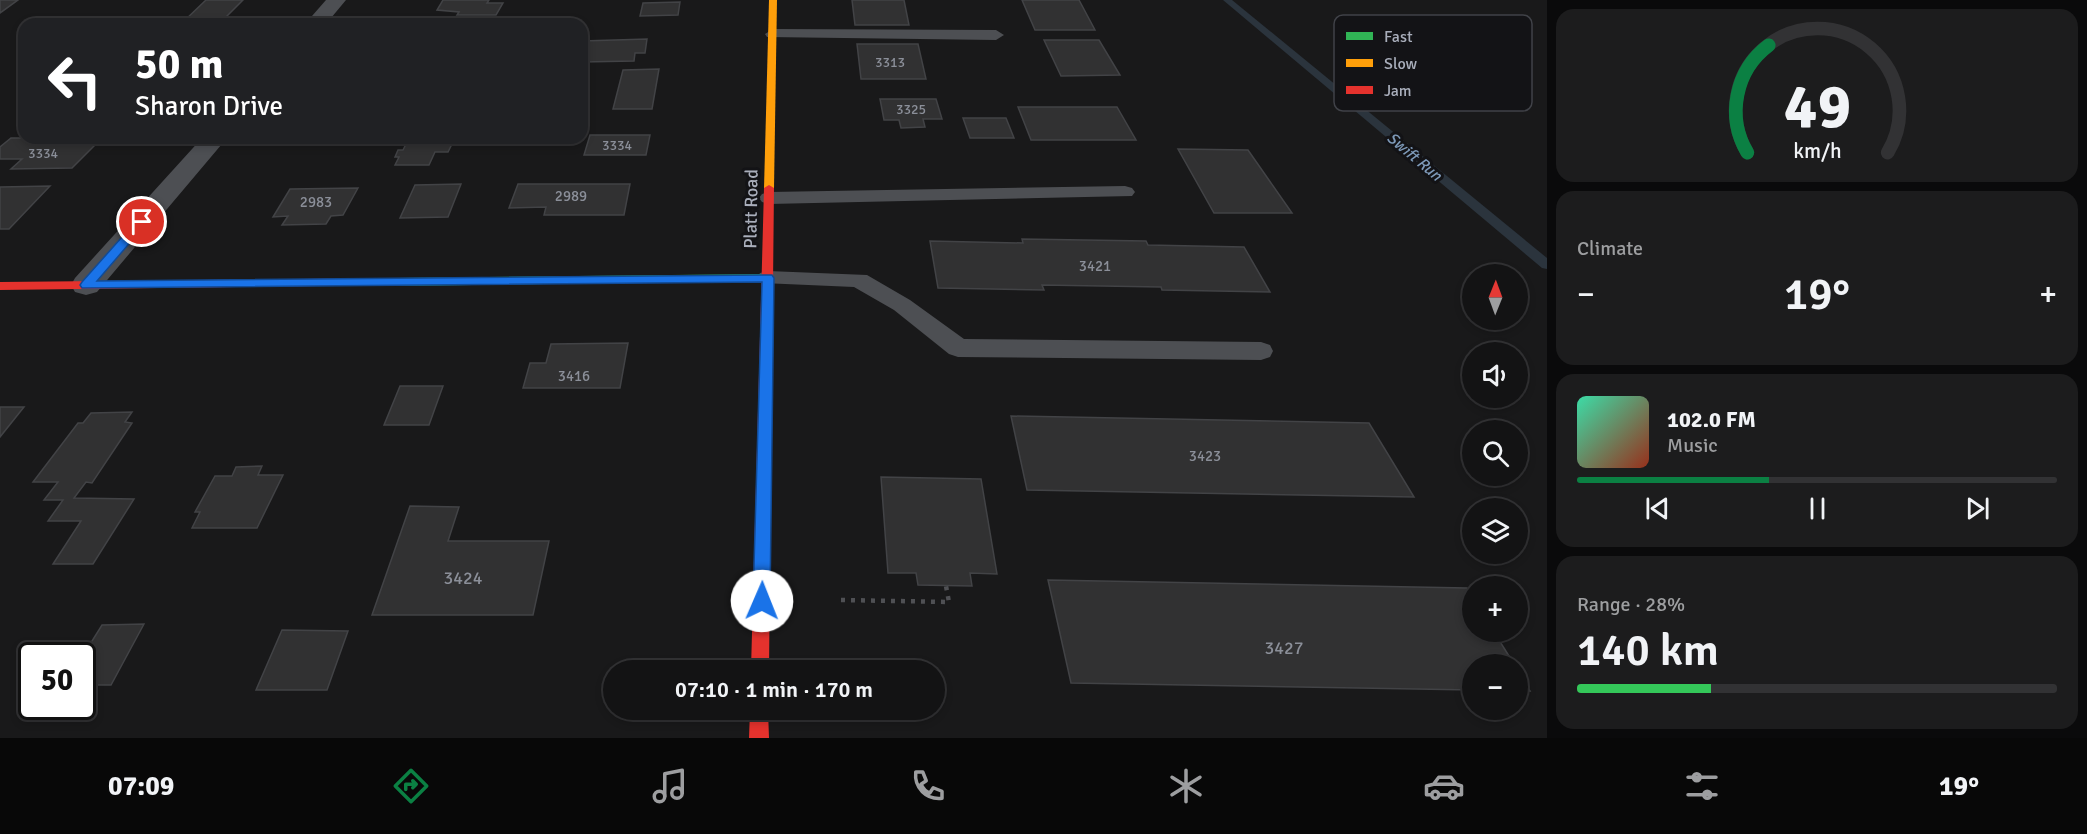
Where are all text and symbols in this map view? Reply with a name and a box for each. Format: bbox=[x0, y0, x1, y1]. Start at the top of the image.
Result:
legend bbox=[1334, 15, 1532, 111]
text: Fast bbox=[1384, 27, 1413, 47]
text: 50 m bbox=[135, 39, 224, 90]
icon: left bbox=[36, 42, 114, 120]
house number: 3313 bbox=[875, 54, 905, 71]
text: Slow bbox=[1384, 54, 1418, 74]
text: 49 bbox=[1783, 68, 1851, 145]
text: Jam bbox=[1384, 81, 1412, 101]
text: Sharon Drive bbox=[135, 90, 283, 123]
house number: 3325 bbox=[896, 101, 926, 118]
water label: Swift Run bbox=[1383, 128, 1447, 186]
house number: 3334 bbox=[602, 137, 633, 154]
text: km/h bbox=[1793, 138, 1841, 164]
house number: 3334 bbox=[28, 145, 59, 162]
street label: Platt Road bbox=[739, 169, 763, 249]
house number: 2989 bbox=[555, 187, 587, 205]
house number: 2983 bbox=[300, 193, 332, 211]
pin bbox=[116, 196, 167, 247]
icon: arrive bbox=[125, 205, 158, 238]
text: Climate bbox=[1577, 236, 1643, 261]
house number: 3421 bbox=[1079, 257, 1111, 275]
north arrow bbox=[1462, 264, 1528, 330]
map controls bbox=[1462, 264, 1528, 720]
text: 19° bbox=[1784, 267, 1850, 322]
text: − bbox=[1577, 274, 1595, 315]
text: + bbox=[2039, 274, 2057, 315]
button: sound bbox=[1462, 342, 1528, 408]
house number: 3416 bbox=[558, 367, 590, 385]
text: 102.0 FM bbox=[1667, 406, 1756, 433]
button: search bbox=[1462, 420, 1528, 486]
text: Music bbox=[1667, 433, 1718, 458]
house number: 3423 bbox=[1189, 447, 1221, 465]
icon: previous bbox=[1641, 492, 1674, 525]
icon: pause bbox=[1801, 492, 1834, 525]
icon: next bbox=[1961, 492, 1994, 525]
button: layers bbox=[1462, 498, 1528, 564]
house number: 3424 bbox=[444, 567, 483, 589]
position arrow bbox=[730, 569, 794, 633]
button: + bbox=[1462, 576, 1528, 642]
text: Range · 28% bbox=[1577, 592, 1685, 617]
text: 140 km bbox=[1577, 623, 1719, 678]
house number: 3427 bbox=[1265, 637, 1303, 659]
speed limit sign: 50 bbox=[18, 642, 96, 720]
button: − bbox=[1462, 654, 1528, 720]
text: 07:10 · 1 min · 170 m bbox=[675, 676, 873, 703]
icon: directions bbox=[390, 765, 432, 807]
icon: music bbox=[649, 765, 691, 807]
icon: phone bbox=[907, 765, 949, 807]
icon: climate bbox=[1165, 765, 1207, 807]
icon: car bbox=[1423, 765, 1465, 807]
icon: filters bbox=[1681, 765, 1723, 807]
text: 07:09 bbox=[108, 770, 174, 803]
text: 19° bbox=[1939, 770, 1979, 803]

